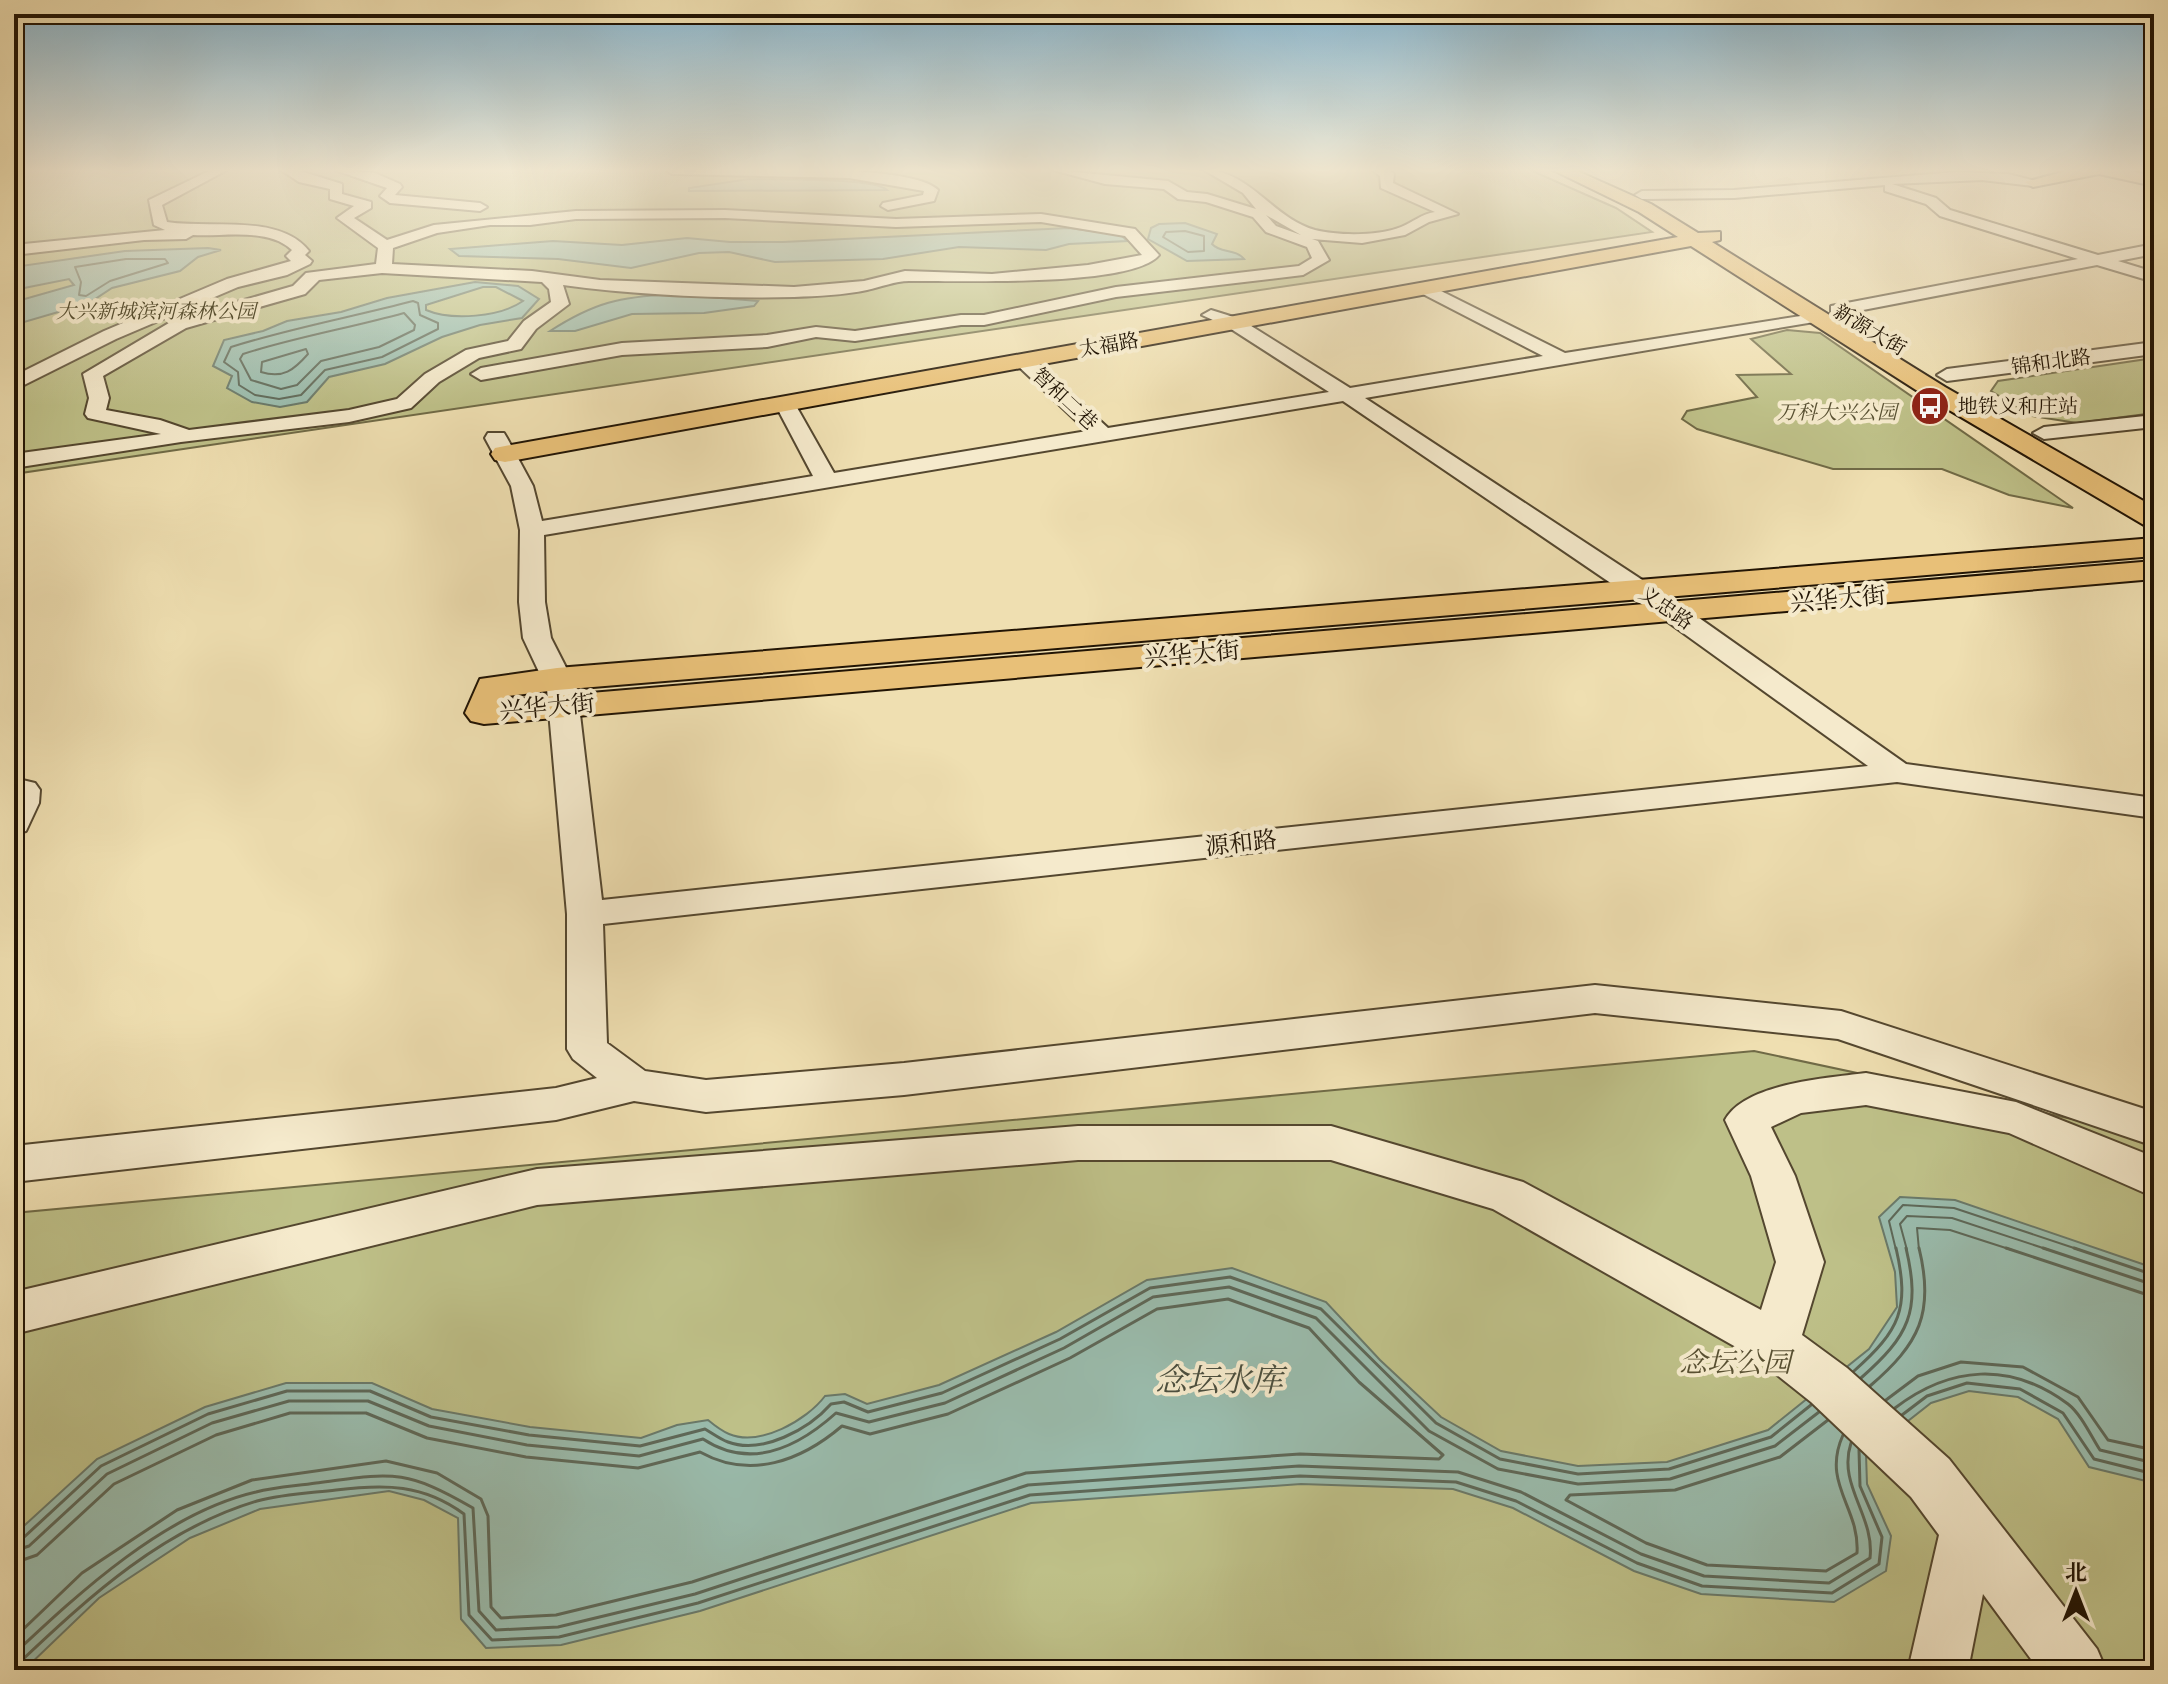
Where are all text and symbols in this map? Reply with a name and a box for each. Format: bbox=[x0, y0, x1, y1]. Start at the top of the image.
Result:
park label: 大兴新城滨河森林公园 bbox=[56, 300, 259, 323]
street label: 新源大街 bbox=[1830, 300, 1910, 360]
street label: 太福路 bbox=[1077, 328, 1141, 362]
street label: 锦和北路 bbox=[2010, 345, 2092, 379]
street label: 智和二巷 bbox=[1028, 363, 1102, 435]
bus stop icon: 地铁义和庄站 bbox=[1909, 385, 1951, 427]
place label: 地铁义和庄站 bbox=[1958, 395, 2078, 418]
park label: 万科大兴公园 bbox=[1777, 401, 1900, 424]
street label: 兴华大街 bbox=[1789, 581, 1887, 617]
street label: 义忠路 bbox=[1635, 582, 1697, 634]
street label: 兴华大街 bbox=[1143, 636, 1241, 672]
street label: 兴华大街 bbox=[498, 689, 596, 725]
street label: 源和路 bbox=[1204, 825, 1278, 861]
park label: 念坛公园 bbox=[1679, 1346, 1795, 1379]
water label: 念坛水库 bbox=[1155, 1362, 1288, 1399]
north arrow bbox=[2036, 1552, 2116, 1632]
text: 北 bbox=[2065, 1560, 2087, 1586]

